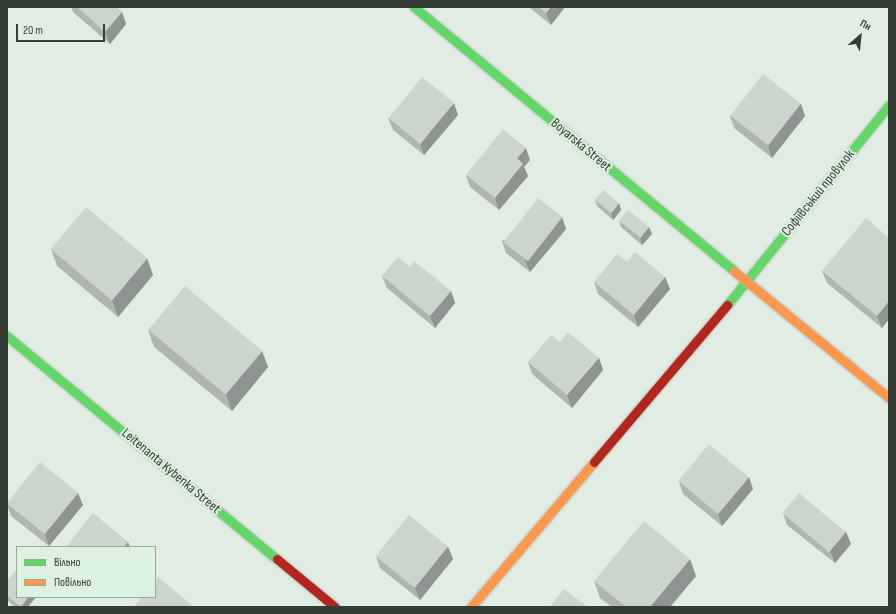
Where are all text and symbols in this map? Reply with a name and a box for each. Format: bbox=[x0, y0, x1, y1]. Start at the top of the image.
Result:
scale bar bbox=[18, 16, 107, 42]
north arrow bbox=[840, 16, 880, 56]
text: Пн bbox=[858, 17, 873, 33]
text: 20 m bbox=[23, 23, 43, 38]
street label: Boyarska Street bbox=[547, 115, 615, 175]
street label: Софіївський провулок bbox=[778, 146, 858, 240]
street label: Leitenanta Kybenka Street bbox=[118, 425, 224, 517]
legend bbox=[16, 546, 156, 598]
text: Вільно bbox=[54, 555, 80, 570]
text: Повільно bbox=[54, 575, 91, 590]

